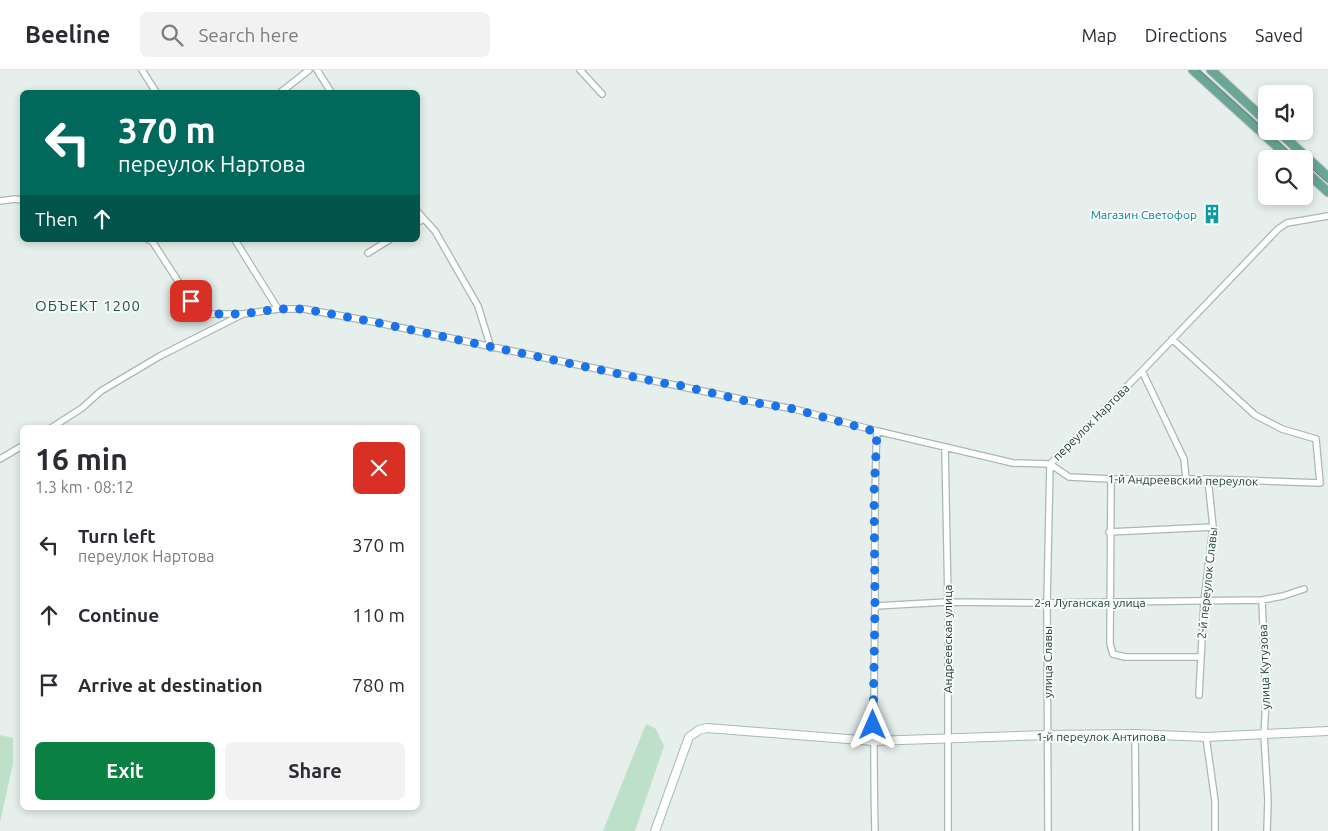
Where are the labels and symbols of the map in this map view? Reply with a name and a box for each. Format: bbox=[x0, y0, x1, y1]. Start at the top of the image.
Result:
building icon: Магазин Светофор bbox=[1201, 203, 1223, 225]
place label: Магазин Светофор bbox=[1091, 208, 1197, 221]
pin bbox=[170, 280, 212, 322]
district label: ОБЪЕКТ 1200 bbox=[35, 297, 141, 314]
street label: переулок Нартова bbox=[1050, 381, 1132, 463]
street label: 1-й Андреевский переулок bbox=[1108, 472, 1258, 488]
street label: 2-й переулок Славы bbox=[1195, 527, 1219, 639]
street label: Андреевская улица bbox=[941, 585, 954, 693]
street label: 2-я Луганская улица bbox=[1034, 596, 1146, 609]
street label: улица Кутузова bbox=[1256, 624, 1272, 710]
street label: улица Славы bbox=[1041, 626, 1054, 698]
position arrow bbox=[846, 698, 898, 750]
street label: 1-й переулок Антипова bbox=[1036, 730, 1166, 743]

